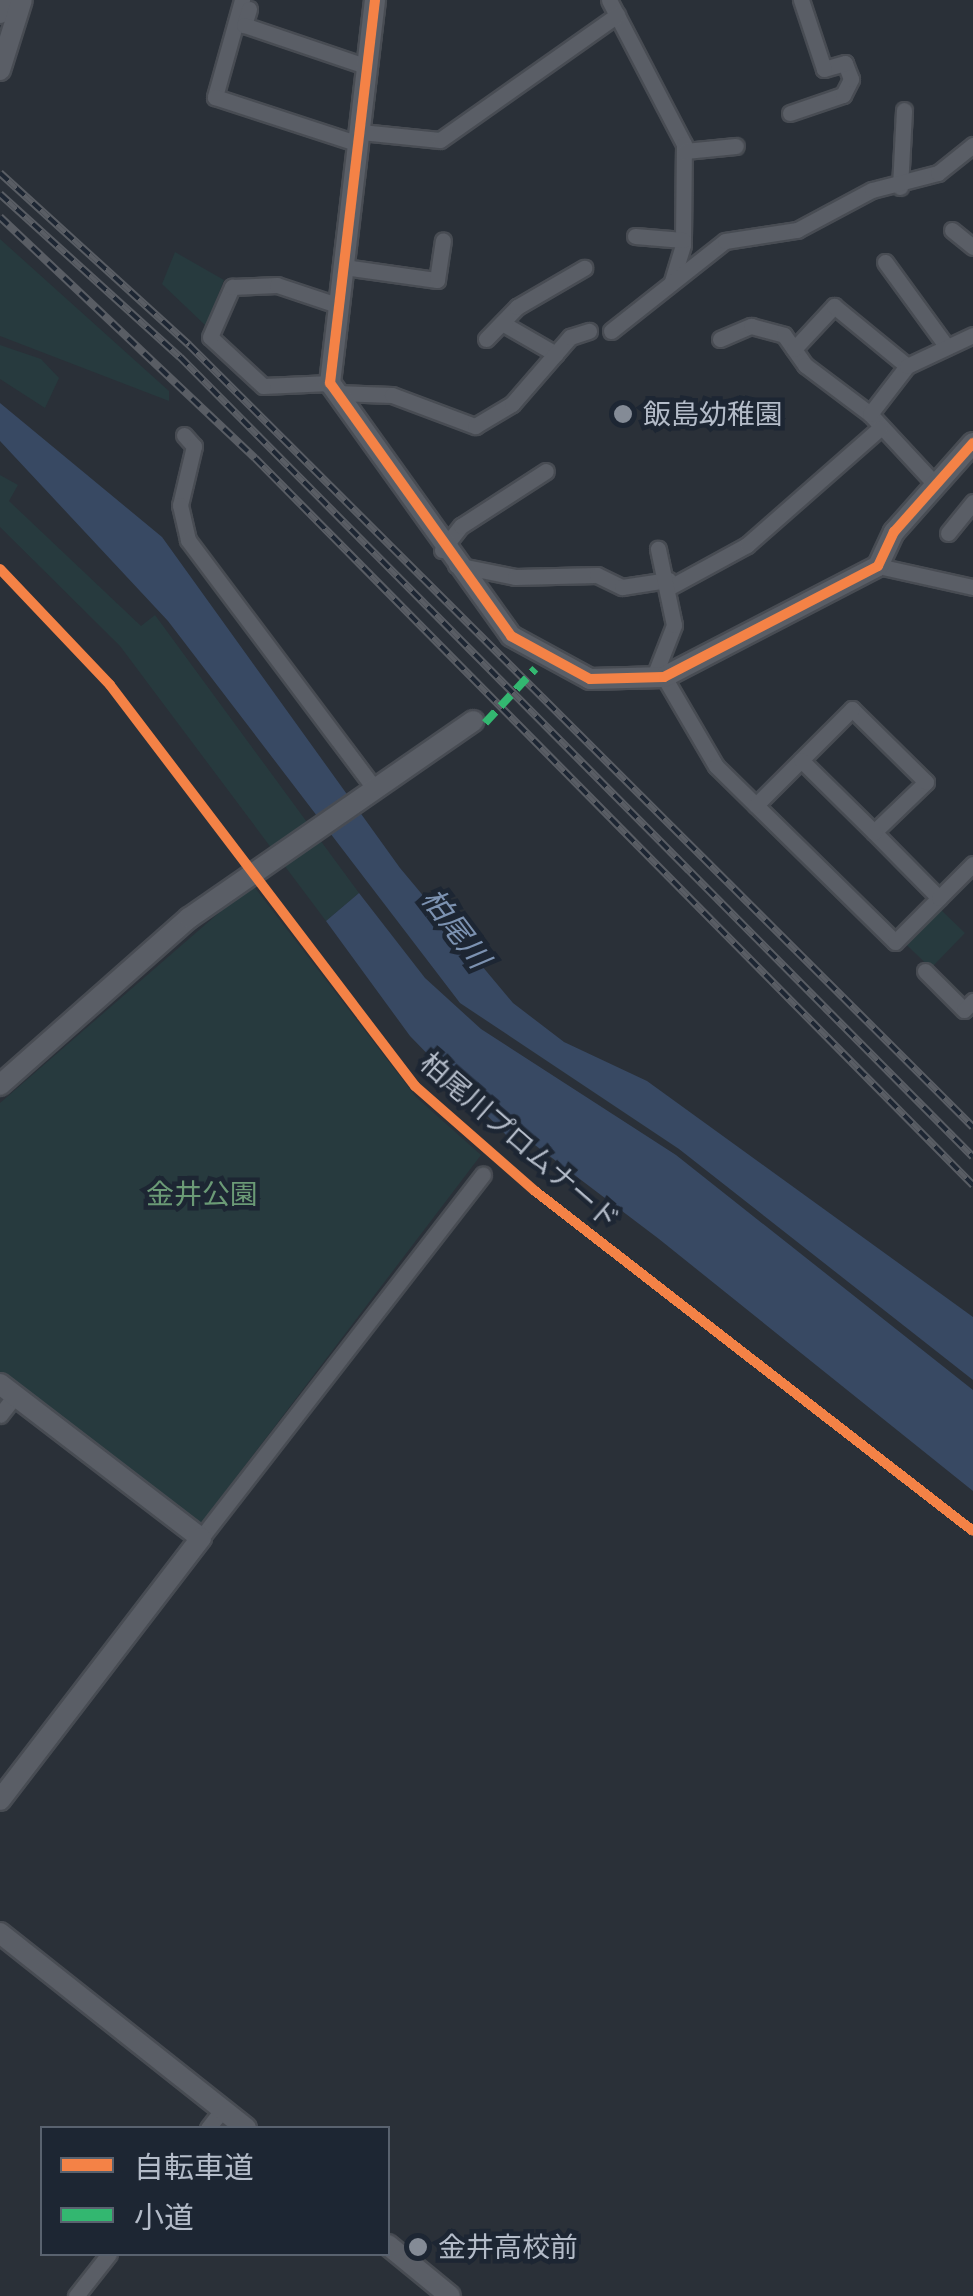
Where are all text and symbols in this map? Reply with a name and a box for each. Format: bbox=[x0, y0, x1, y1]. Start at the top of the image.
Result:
place label: 飯島幼稚園 bbox=[643, 397, 783, 431]
marker: 飯島幼稚園 bbox=[612, 403, 634, 425]
water label: 柏尾川 bbox=[415, 881, 497, 975]
street label: 柏尾川プロムナード bbox=[414, 1046, 626, 1236]
park label: 金井公園 bbox=[146, 1177, 258, 1211]
legend bbox=[40, 2126, 390, 2256]
text: 自転車道 bbox=[134, 2148, 254, 2186]
text: 小道 bbox=[134, 2198, 194, 2236]
place label: 金井高校前 bbox=[438, 2230, 578, 2264]
marker: 金井高校前 bbox=[407, 2236, 429, 2258]

